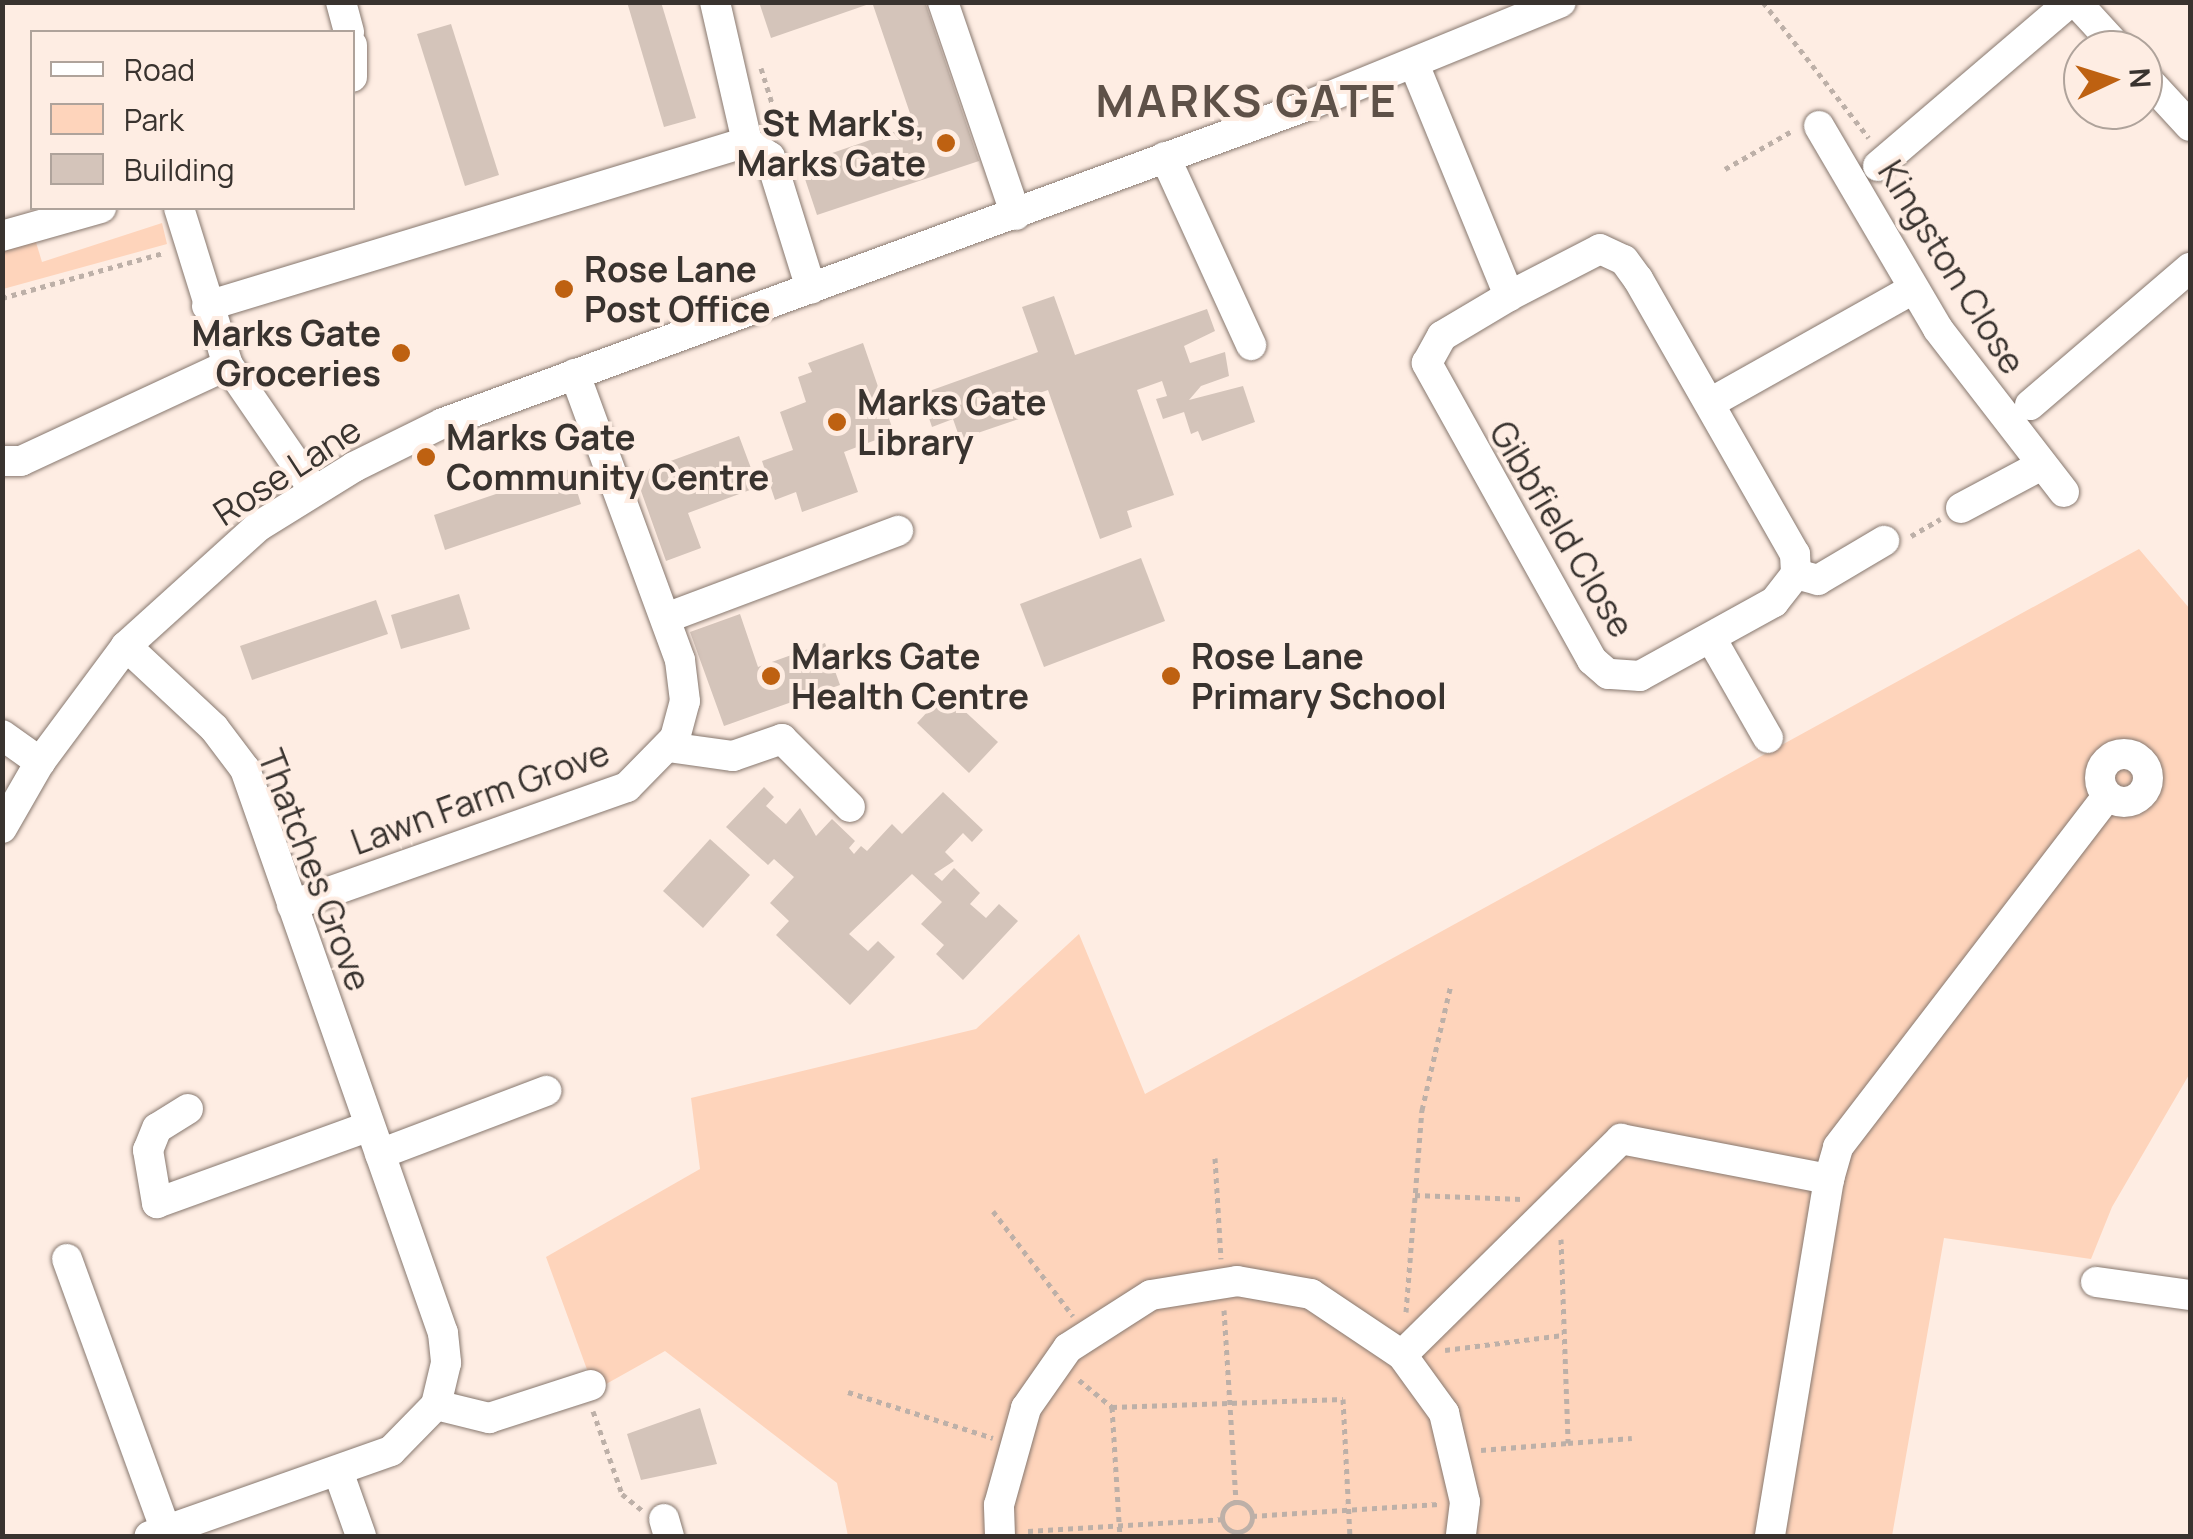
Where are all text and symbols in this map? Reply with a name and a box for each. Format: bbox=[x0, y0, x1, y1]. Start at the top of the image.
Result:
legend bbox=[30, 30, 355, 210]
north arrow bbox=[2063, 30, 2163, 130]
text: Road bbox=[124, 49, 195, 90]
text: N bbox=[2121, 67, 2161, 89]
district label: MARKS GATE bbox=[1096, 74, 1398, 128]
text: Park bbox=[124, 99, 184, 140]
place label: St Mark's, Marks Gate bbox=[736, 102, 926, 184]
marker: St Mark's, Marks Gate bbox=[935, 132, 957, 154]
text: Building bbox=[124, 149, 235, 190]
street label: Kingston Close bbox=[1870, 153, 2034, 381]
place label: Rose Lane Post Office bbox=[584, 248, 771, 330]
marker: Rose Lane Post Office bbox=[553, 278, 575, 300]
place label: Marks Gate Groceries bbox=[191, 312, 381, 394]
marker: Marks Gate Groceries bbox=[390, 342, 412, 364]
place label: Marks Gate Library bbox=[857, 381, 1047, 463]
street label: Rose Lane bbox=[206, 408, 368, 534]
marker: Marks Gate Library bbox=[826, 411, 848, 433]
street label: Gibbfield Close bbox=[1481, 413, 1643, 645]
place label: Marks Gate Community Centre bbox=[446, 416, 769, 498]
marker: Marks Gate Community Centre bbox=[415, 446, 437, 468]
place label: Marks Gate Health Centre bbox=[791, 635, 1029, 717]
place label: Rose Lane Primary School bbox=[1191, 635, 1447, 717]
marker: Marks Gate Health Centre bbox=[760, 665, 782, 687]
marker: Rose Lane Primary School bbox=[1160, 665, 1182, 687]
street label: Lawn Farm Grove bbox=[345, 731, 615, 863]
street label: Thatches Grove bbox=[250, 743, 380, 997]

